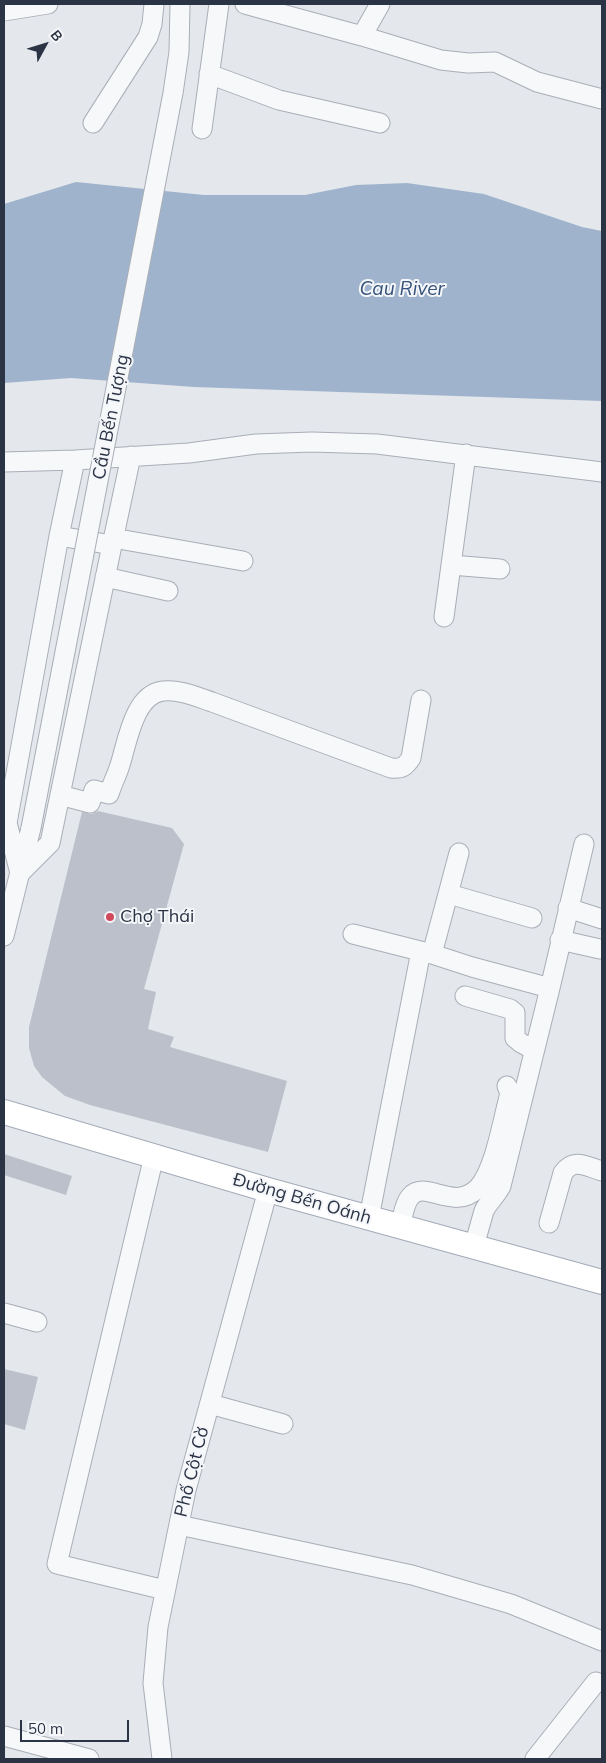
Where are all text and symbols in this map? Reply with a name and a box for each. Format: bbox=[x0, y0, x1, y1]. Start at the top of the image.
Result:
north arrow bbox=[20, 20, 70, 70]
text: B bbox=[47, 26, 67, 45]
water label: Cau River bbox=[360, 278, 444, 300]
street label: Cầu Bến Tượng bbox=[88, 353, 134, 481]
place label: Chợ Thái bbox=[120, 906, 194, 928]
marker: Chợ Thái bbox=[104, 911, 116, 923]
street label: Đường Bến Oánh bbox=[230, 1169, 374, 1229]
street label: Phố Cột Cờ bbox=[170, 1425, 214, 1519]
scale bar bbox=[22, 1710, 131, 1742]
text: 50 m bbox=[28, 1719, 63, 1738]

